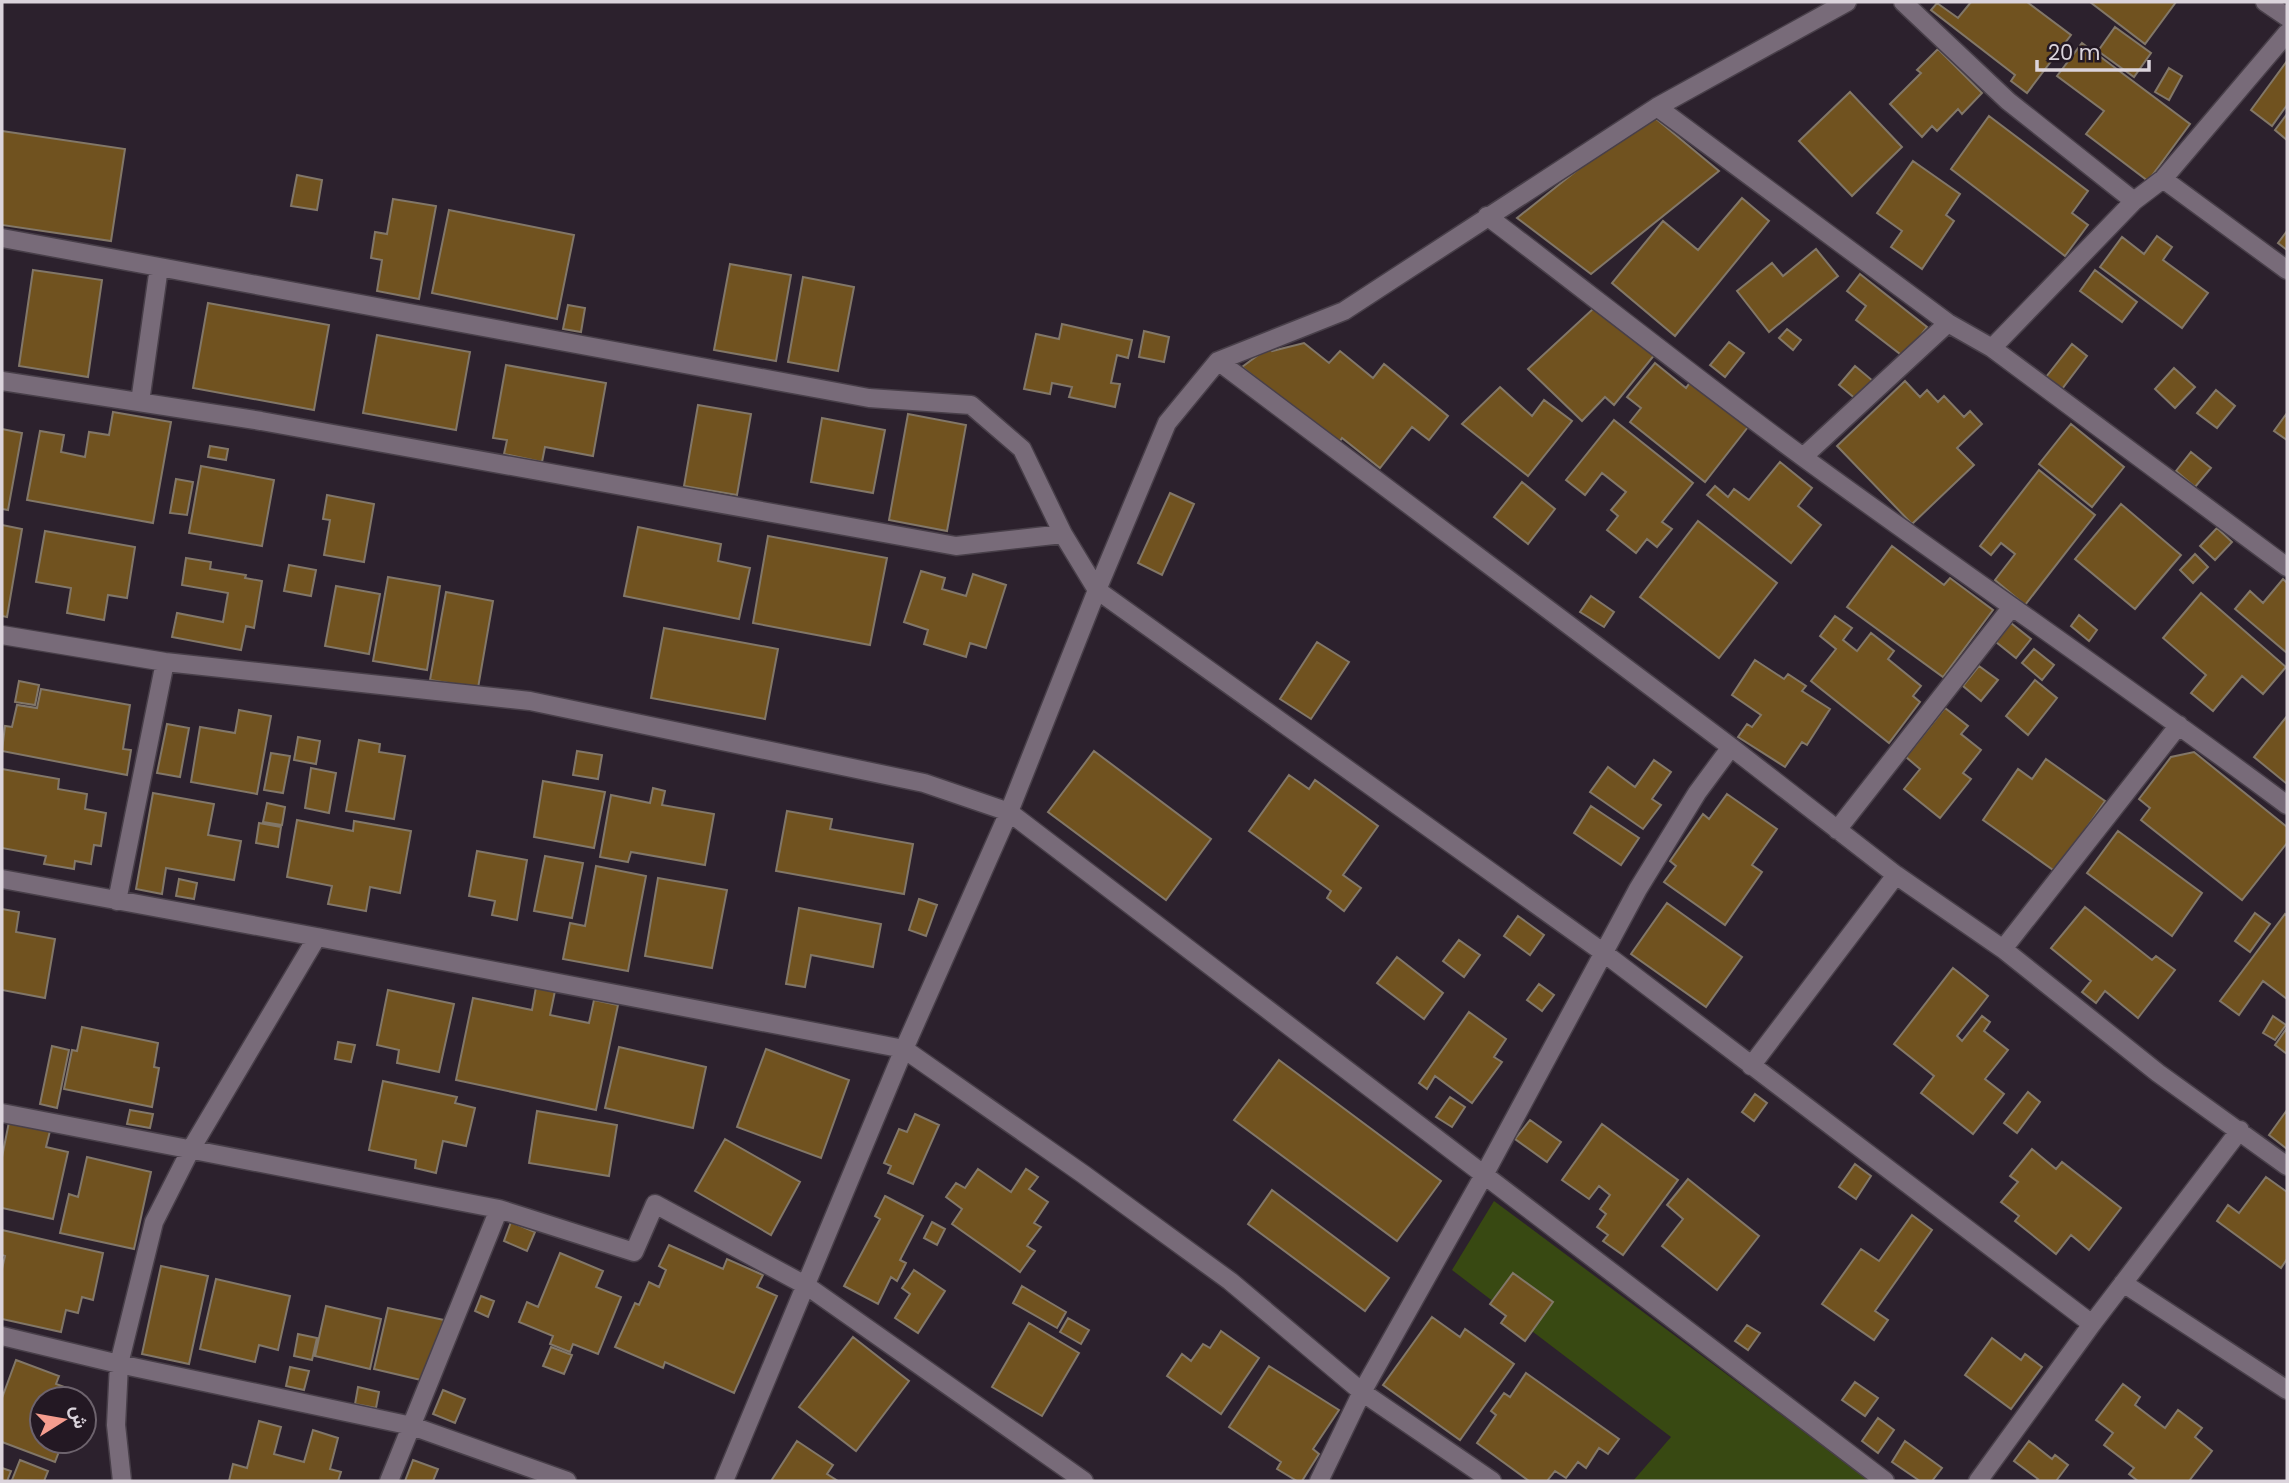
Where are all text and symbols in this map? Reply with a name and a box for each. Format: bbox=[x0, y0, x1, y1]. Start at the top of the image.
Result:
scale bar bbox=[2037, 28, 2149, 72]
text: 20 m bbox=[2048, 38, 2101, 67]
north arrow bbox=[28, 1385, 98, 1455]
text: ش bbox=[64, 1403, 95, 1431]

